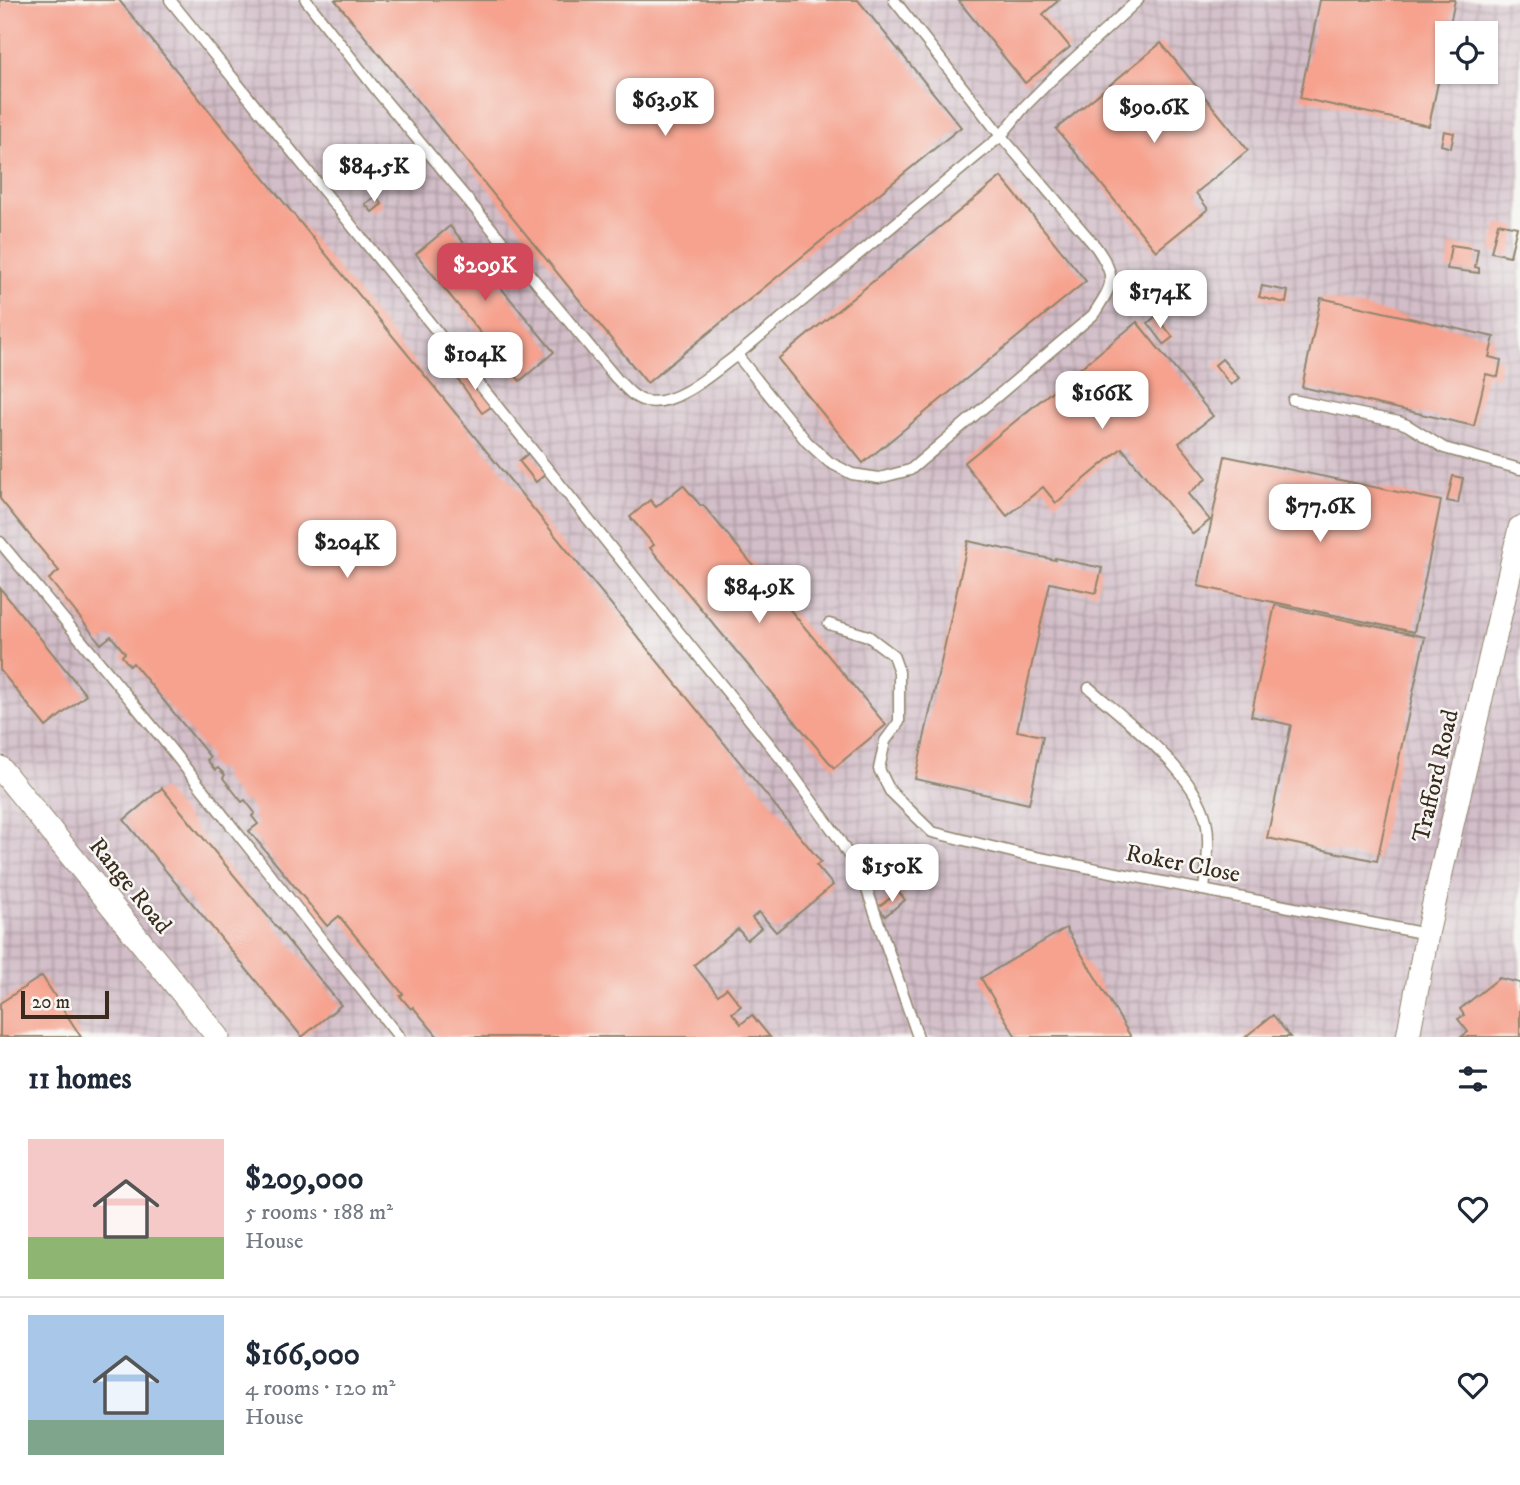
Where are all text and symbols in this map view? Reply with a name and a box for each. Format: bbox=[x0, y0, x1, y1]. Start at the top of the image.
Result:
map controls bbox=[1435, 21, 1498, 84]
button: locate bbox=[1435, 21, 1498, 84]
pin: $63.9K bbox=[608, 78, 722, 138]
text: $63.9K bbox=[632, 86, 698, 115]
pin: $90.6K bbox=[1097, 86, 1211, 145]
text: $90.6K bbox=[1119, 93, 1189, 122]
pin: $84.5K bbox=[317, 144, 431, 204]
text: $84.5K bbox=[339, 152, 409, 181]
pin: $209K bbox=[436, 244, 534, 303]
text: $209K bbox=[453, 251, 517, 280]
pin: $174K bbox=[1111, 270, 1209, 330]
text: $174K bbox=[1129, 278, 1191, 307]
pin: $104K bbox=[426, 332, 524, 392]
text: $104K bbox=[444, 340, 506, 369]
pin: $166K bbox=[1053, 372, 1151, 431]
text: $166K bbox=[1071, 379, 1133, 408]
pin: $77.6K bbox=[1263, 484, 1377, 544]
text: $77.6K bbox=[1285, 492, 1355, 521]
pin: $204K bbox=[298, 520, 396, 580]
text: $204K bbox=[314, 528, 380, 557]
pin: $84.9K bbox=[702, 566, 816, 625]
text: $84.9K bbox=[724, 573, 794, 602]
street label: Trafford Road bbox=[1406, 707, 1466, 845]
street label: Range Road bbox=[82, 832, 178, 940]
street label: Roker Close bbox=[1123, 838, 1243, 890]
pin: $150K bbox=[843, 844, 941, 904]
text: $150K bbox=[862, 852, 922, 881]
scale bar bbox=[21, 988, 108, 1020]
text: 20 m bbox=[32, 991, 70, 1014]
icon: filters bbox=[1454, 1060, 1492, 1098]
text: 11 homes bbox=[28, 1061, 132, 1098]
text: $209,000 bbox=[245, 1161, 364, 1198]
icon: home bbox=[84, 1167, 168, 1251]
icon: heart bbox=[1454, 1190, 1492, 1228]
text: 5 rooms · 188 m² bbox=[245, 1198, 393, 1227]
text: House bbox=[245, 1227, 303, 1256]
text: $166,000 bbox=[245, 1337, 360, 1374]
icon: home bbox=[84, 1343, 168, 1427]
icon: heart bbox=[1454, 1366, 1492, 1404]
text: 4 rooms · 120 m² bbox=[245, 1374, 396, 1403]
text: House bbox=[245, 1403, 303, 1432]

